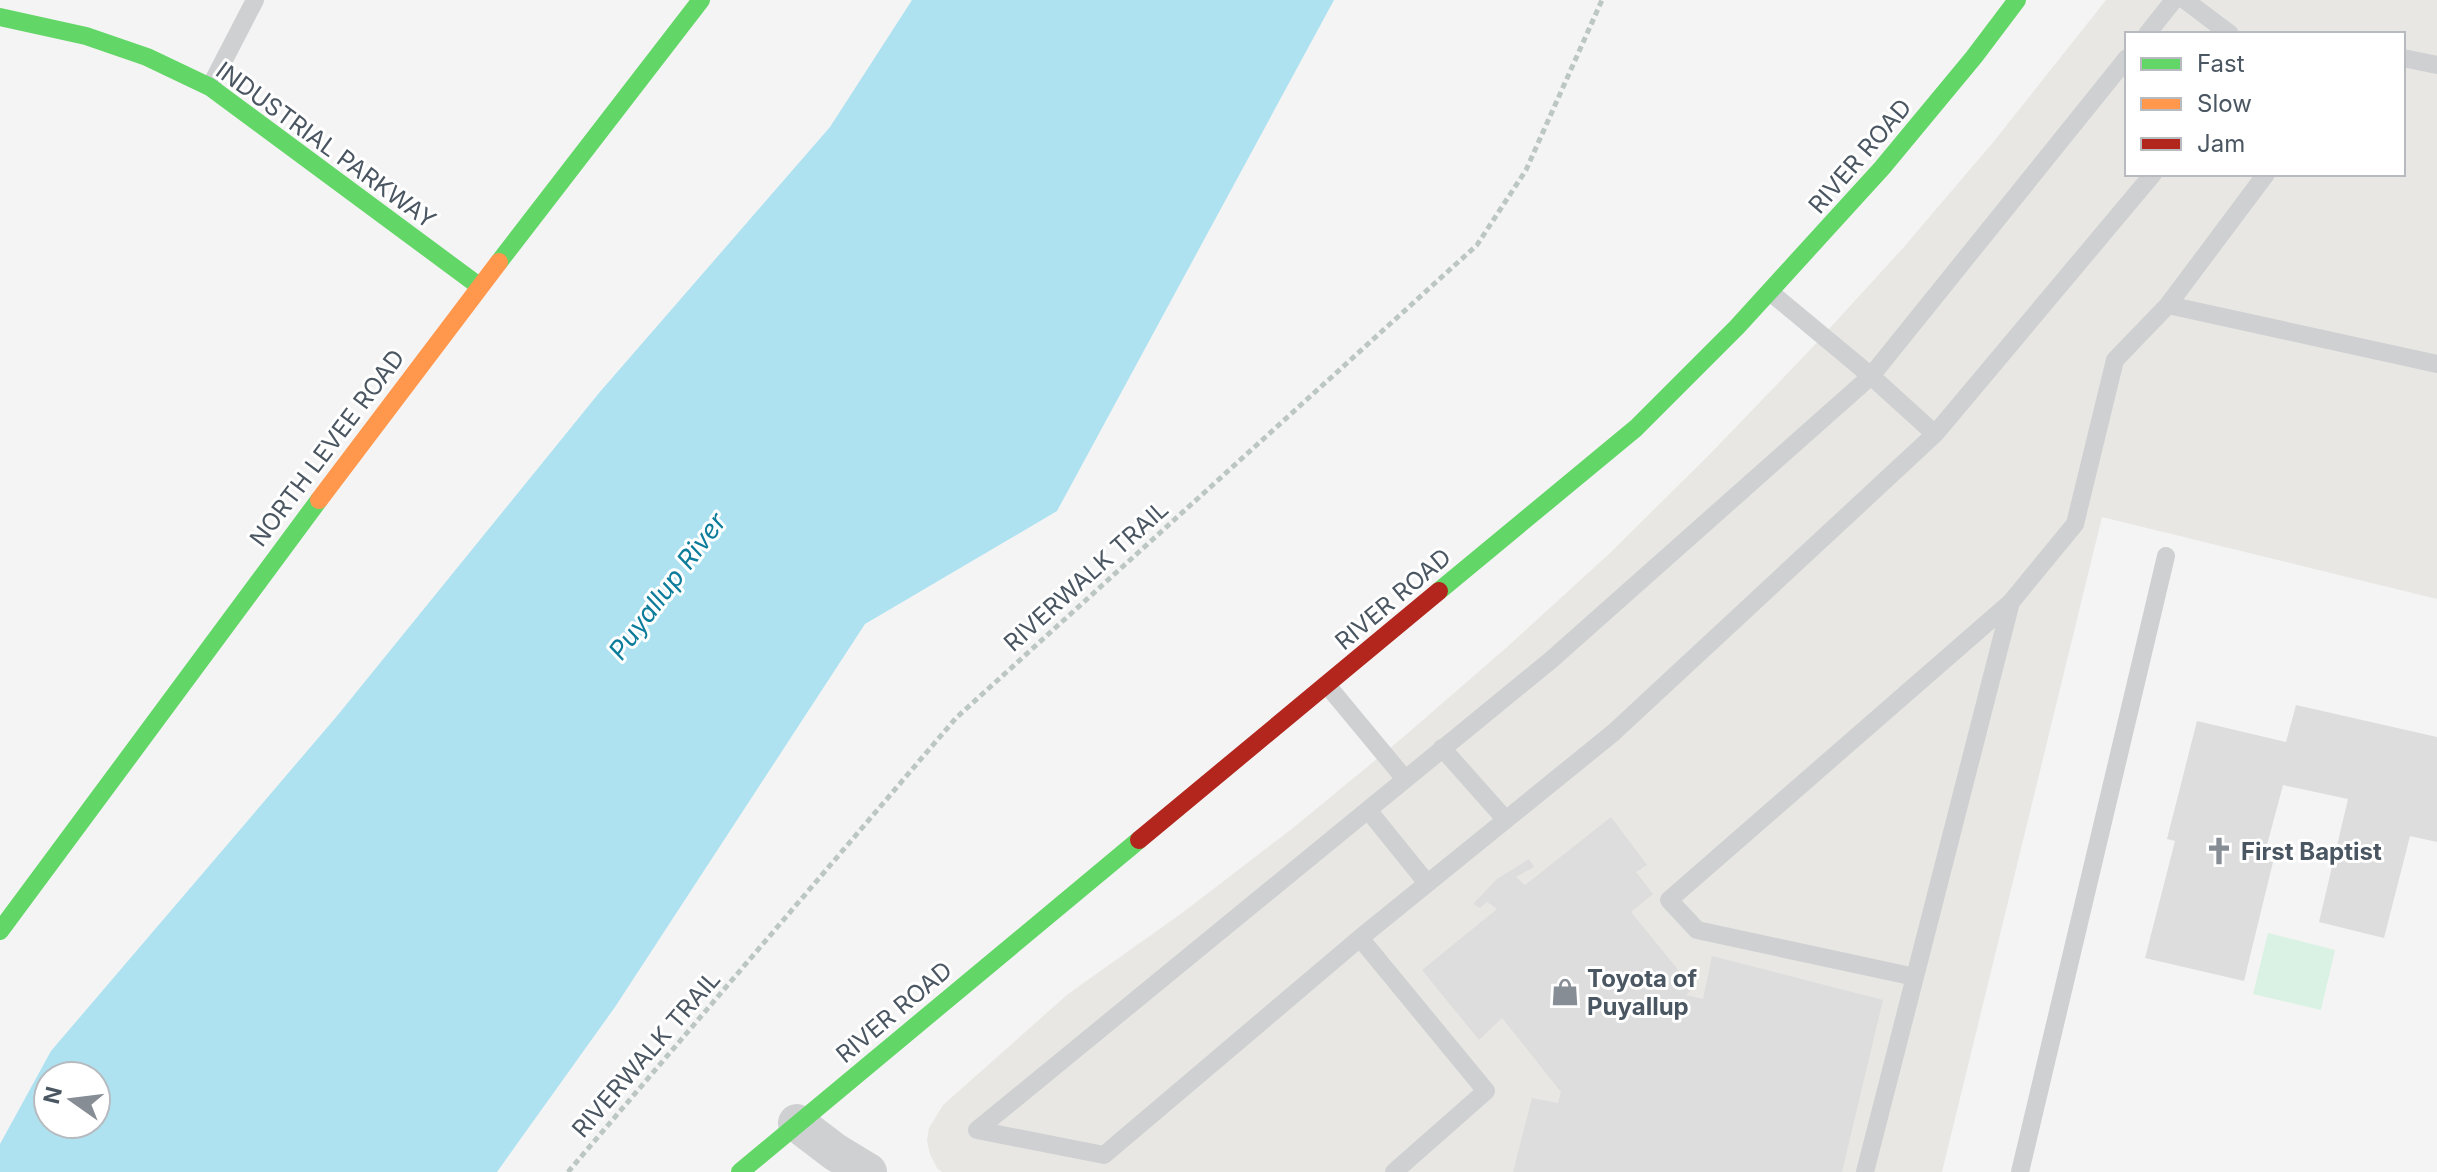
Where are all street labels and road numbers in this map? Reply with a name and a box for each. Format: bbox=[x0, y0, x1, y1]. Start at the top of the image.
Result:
street label: INDUSTRIAL PARKWAY bbox=[211, 56, 441, 234]
street label: RIVER ROAD bbox=[1802, 93, 1918, 219]
street label: NORTH LEVEE ROAD bbox=[244, 344, 410, 552]
street label: RIVERWALK TRAIL bbox=[998, 495, 1174, 657]
street label: RIVER ROAD bbox=[1329, 542, 1457, 656]
street label: RIVER ROAD bbox=[830, 955, 958, 1069]
street label: RIVERWALK TRAIL bbox=[566, 965, 726, 1143]

